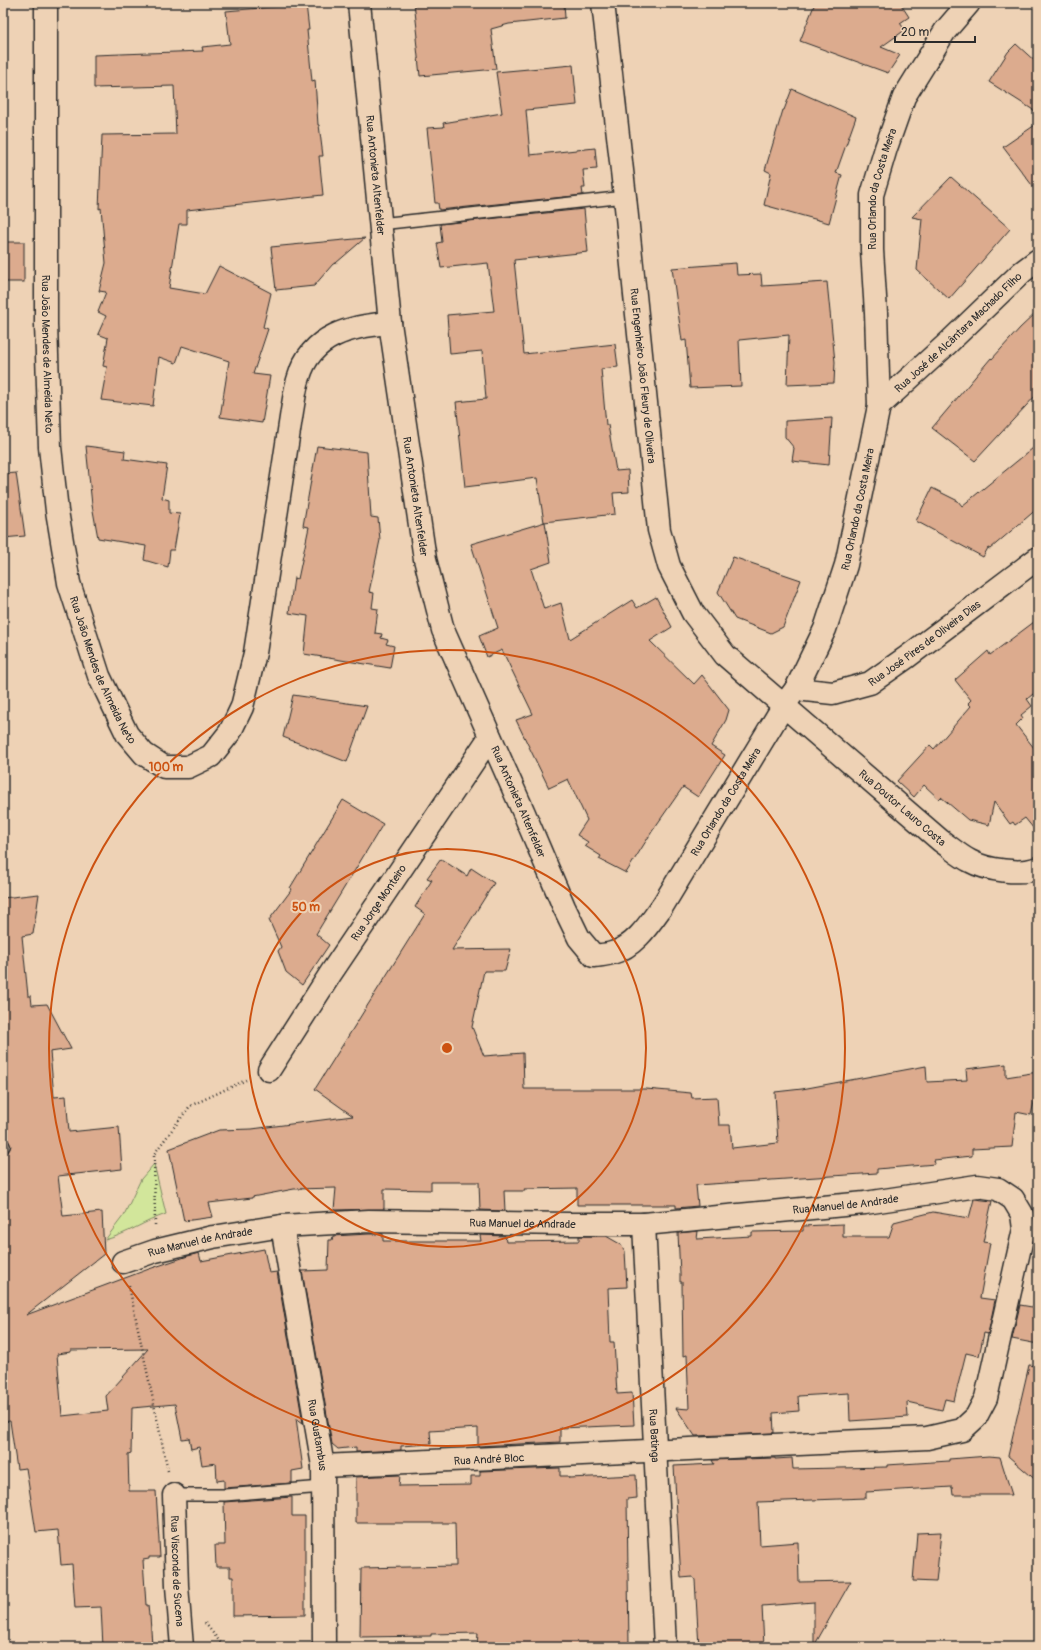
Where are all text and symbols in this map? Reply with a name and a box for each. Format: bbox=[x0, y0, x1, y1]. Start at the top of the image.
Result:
scale bar bbox=[895, 18, 975, 44]
text: 20 m bbox=[901, 25, 930, 40]
street label: Rua Antonieta Altenfelder bbox=[363, 114, 387, 236]
street label: Rua Orlando da Costa Meira bbox=[866, 127, 899, 250]
street label: Rua José de Alcântara Machado Filho bbox=[892, 270, 1025, 396]
street label: Rua João Mendes de Almeida Neto bbox=[39, 275, 56, 434]
street label: Rua Engenheiro João Fleury de Oliveira bbox=[627, 288, 658, 464]
street label: Rua Antonieta Altenfelder bbox=[400, 436, 431, 558]
street label: Rua Orlando da Costa Meira bbox=[839, 447, 877, 572]
street label: Rua João Mendes de Almeida Neto bbox=[67, 595, 139, 747]
street label: Rua José Pires de Oliveira Dias bbox=[866, 598, 983, 689]
street label: Rua Antonieta Altenfelder bbox=[488, 744, 548, 860]
street label: Rua Orlando da Costa Meira bbox=[688, 745, 764, 859]
text: 100 m bbox=[149, 760, 184, 775]
street label: Rua Doutor Lauro Costa bbox=[856, 767, 948, 849]
street label: Rua Jorge Monteiro bbox=[349, 862, 409, 944]
text: 50 m bbox=[292, 900, 320, 915]
centre of rings bbox=[440, 1041, 454, 1055]
street label: Rua Manuel de Andrade bbox=[792, 1192, 900, 1217]
street label: Rua Manuel de Andrade bbox=[469, 1217, 576, 1231]
street label: Rua Manuel de Andrade bbox=[146, 1225, 254, 1260]
street label: Rua Guatambus bbox=[305, 1398, 329, 1471]
street label: Rua Batinga bbox=[646, 1409, 662, 1463]
street label: Rua André Bloc bbox=[453, 1451, 525, 1468]
street label: Rua Visconde de Sucena bbox=[168, 1515, 186, 1627]

